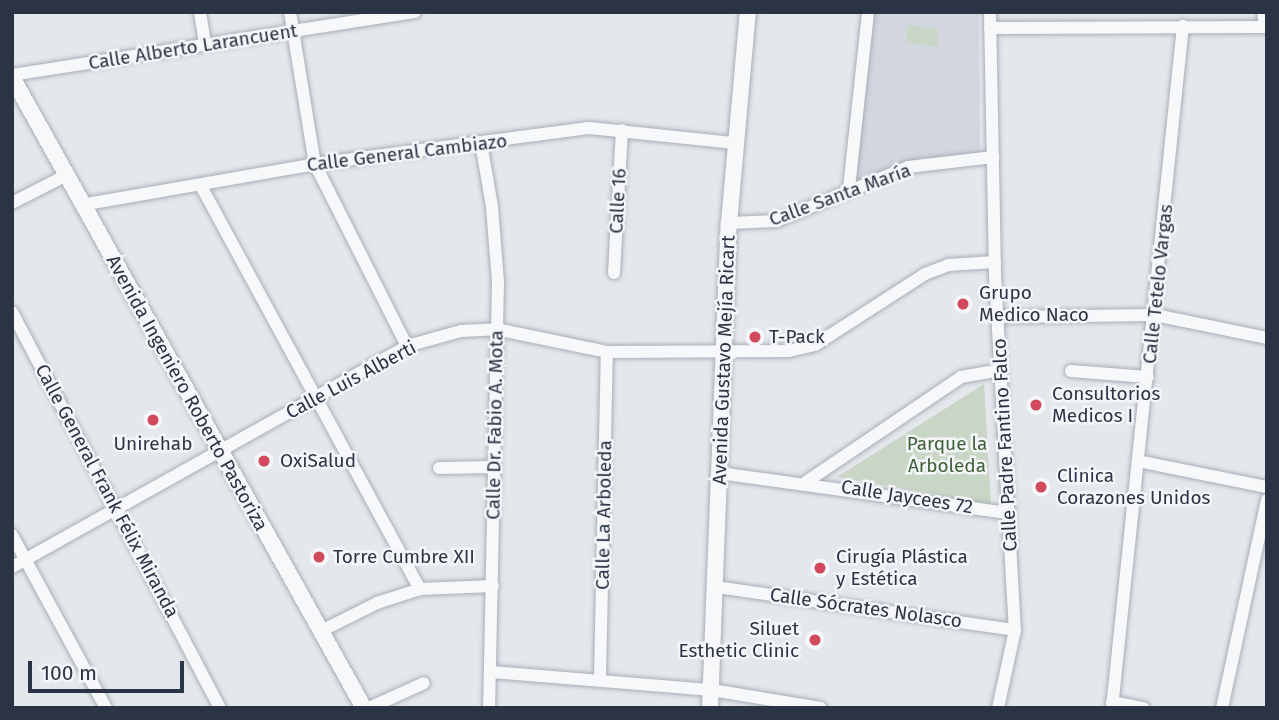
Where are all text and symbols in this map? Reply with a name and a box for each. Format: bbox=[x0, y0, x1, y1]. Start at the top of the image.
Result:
street label: Calle Alberto Larancuent bbox=[87, 19, 299, 75]
street label: Calle General Cambiazo bbox=[306, 129, 508, 177]
street label: Calle Santa María bbox=[766, 159, 914, 231]
street label: Calle 16 bbox=[605, 168, 631, 234]
street label: Calle Tetelo Vargas bbox=[1138, 203, 1178, 365]
street label: Avenida Gustavo Mejía Ricart bbox=[708, 235, 740, 485]
street label: Avenida Ingeniero Roberto Pastoriza bbox=[101, 251, 273, 535]
place label: Grupo Medico Naco bbox=[979, 282, 1089, 326]
marker: Grupo Medico Naco bbox=[953, 294, 973, 314]
place label: T-Pack bbox=[769, 326, 825, 348]
marker: T-Pack bbox=[747, 329, 763, 345]
street label: Calle Dr. Fabio A. Mota bbox=[482, 330, 508, 520]
street label: Calle Luis Alberti bbox=[282, 336, 420, 424]
street label: Calle Padre Fantino Falco bbox=[988, 338, 1022, 552]
street label: Calle General Frank Félix Miranda bbox=[30, 360, 184, 622]
place label: Consultorios Medicos I bbox=[1052, 383, 1160, 427]
marker: Consultorios Medicos I bbox=[1026, 395, 1046, 415]
marker: Unirehab bbox=[143, 410, 163, 430]
place label: Unirehab bbox=[114, 433, 192, 455]
park label: Parque la Arboleda bbox=[907, 433, 987, 477]
street label: Calle La Arboleda bbox=[591, 440, 617, 590]
place label: OxiSalud bbox=[280, 450, 356, 472]
marker: OxiSalud bbox=[254, 451, 274, 471]
place label: Clinica Corazones Unidos bbox=[1057, 465, 1210, 509]
street label: Calle Jaycees 72 bbox=[840, 475, 974, 519]
marker: Clinica Corazones Unidos bbox=[1031, 477, 1051, 497]
place label: Torre Cumbre XII bbox=[333, 546, 475, 568]
place label: Cirugía Plástica y Estética bbox=[836, 546, 968, 590]
marker: Torre Cumbre XII bbox=[311, 549, 327, 565]
marker: Cirugía Plástica y Estética bbox=[810, 558, 830, 578]
street label: Calle Sócrates Nolasco bbox=[768, 583, 964, 633]
place label: Siluet Esthetic Clinic bbox=[678, 618, 799, 662]
marker: Siluet Esthetic Clinic bbox=[805, 630, 825, 650]
scale bar bbox=[32, 646, 187, 690]
text: 100 m bbox=[41, 660, 97, 686]

